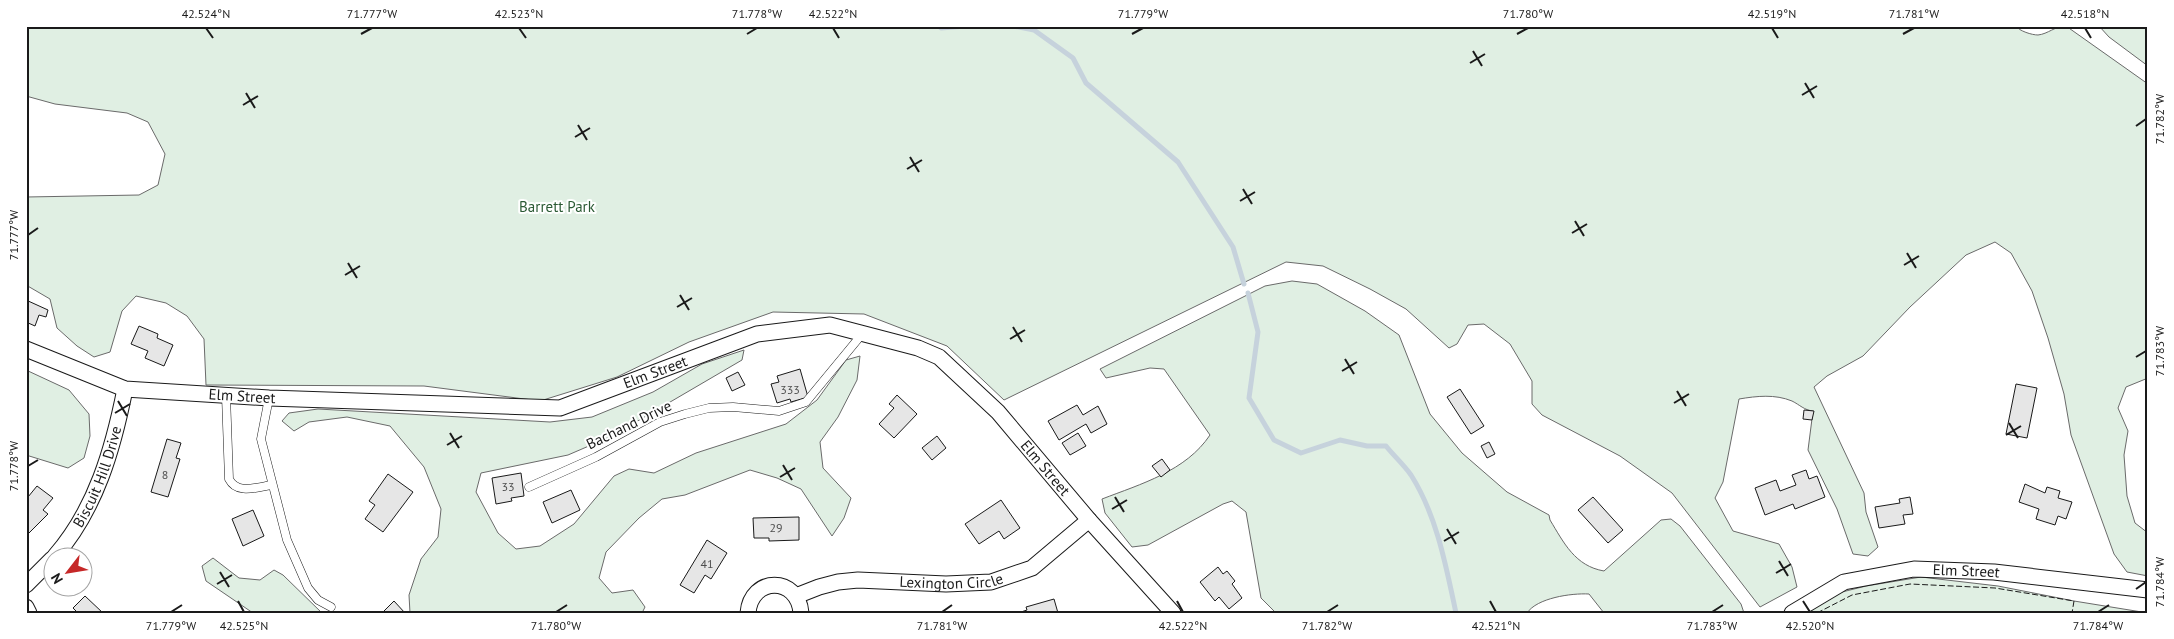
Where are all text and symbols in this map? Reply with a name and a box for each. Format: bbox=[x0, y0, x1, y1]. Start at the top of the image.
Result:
text: 42.524°N bbox=[182, 6, 230, 21]
text: 71.777°W bbox=[347, 6, 397, 21]
text: 42.523°N bbox=[495, 6, 543, 21]
text: 71.778°W bbox=[732, 6, 782, 21]
text: 42.522°N bbox=[809, 6, 857, 21]
text: 71.779°W bbox=[1118, 6, 1168, 21]
text: 71.780°W bbox=[1503, 6, 1553, 21]
text: 42.519°N bbox=[1748, 6, 1796, 21]
text: 71.781°W bbox=[1889, 6, 1939, 21]
text: 42.518°N bbox=[2061, 6, 2109, 21]
text: 71.782°W bbox=[2152, 94, 2167, 144]
park label: Barrett Park bbox=[519, 197, 596, 216]
text: 71.777°W bbox=[6, 210, 21, 260]
text: 71.783°W bbox=[2152, 326, 2167, 376]
street label: Elm Street bbox=[620, 351, 690, 392]
house number: 333 bbox=[780, 382, 800, 397]
street label: Elm Street bbox=[208, 384, 276, 407]
street label: Bachand Drive bbox=[583, 396, 675, 453]
street label: Biscuit Hill Drive bbox=[68, 424, 125, 531]
street label: Elm Street bbox=[1017, 436, 1074, 499]
text: 71.778°W bbox=[6, 441, 21, 491]
house number: 8 bbox=[162, 467, 168, 482]
house number: 33 bbox=[501, 479, 515, 494]
house number: 29 bbox=[769, 520, 783, 535]
north arrow bbox=[42, 546, 92, 596]
house number: 41 bbox=[700, 556, 714, 571]
text: 71.784°W bbox=[2152, 557, 2167, 607]
street label: Elm Street bbox=[1932, 560, 2001, 582]
street label: Lexington Circle bbox=[899, 569, 1006, 593]
text: N bbox=[47, 570, 67, 587]
text: 71.779°W bbox=[146, 618, 196, 633]
text: 42.525°N bbox=[220, 618, 268, 633]
text: 71.780°W bbox=[531, 618, 581, 633]
text: 71.781°W bbox=[917, 618, 967, 633]
text: 42.522°N bbox=[1159, 618, 1207, 633]
text: 71.782°W bbox=[1302, 618, 1352, 633]
text: 42.521°N bbox=[1472, 618, 1520, 633]
text: 71.783°W bbox=[1687, 618, 1737, 633]
text: 42.520°N bbox=[1786, 618, 1834, 633]
text: 71.784°W bbox=[2073, 618, 2123, 633]

